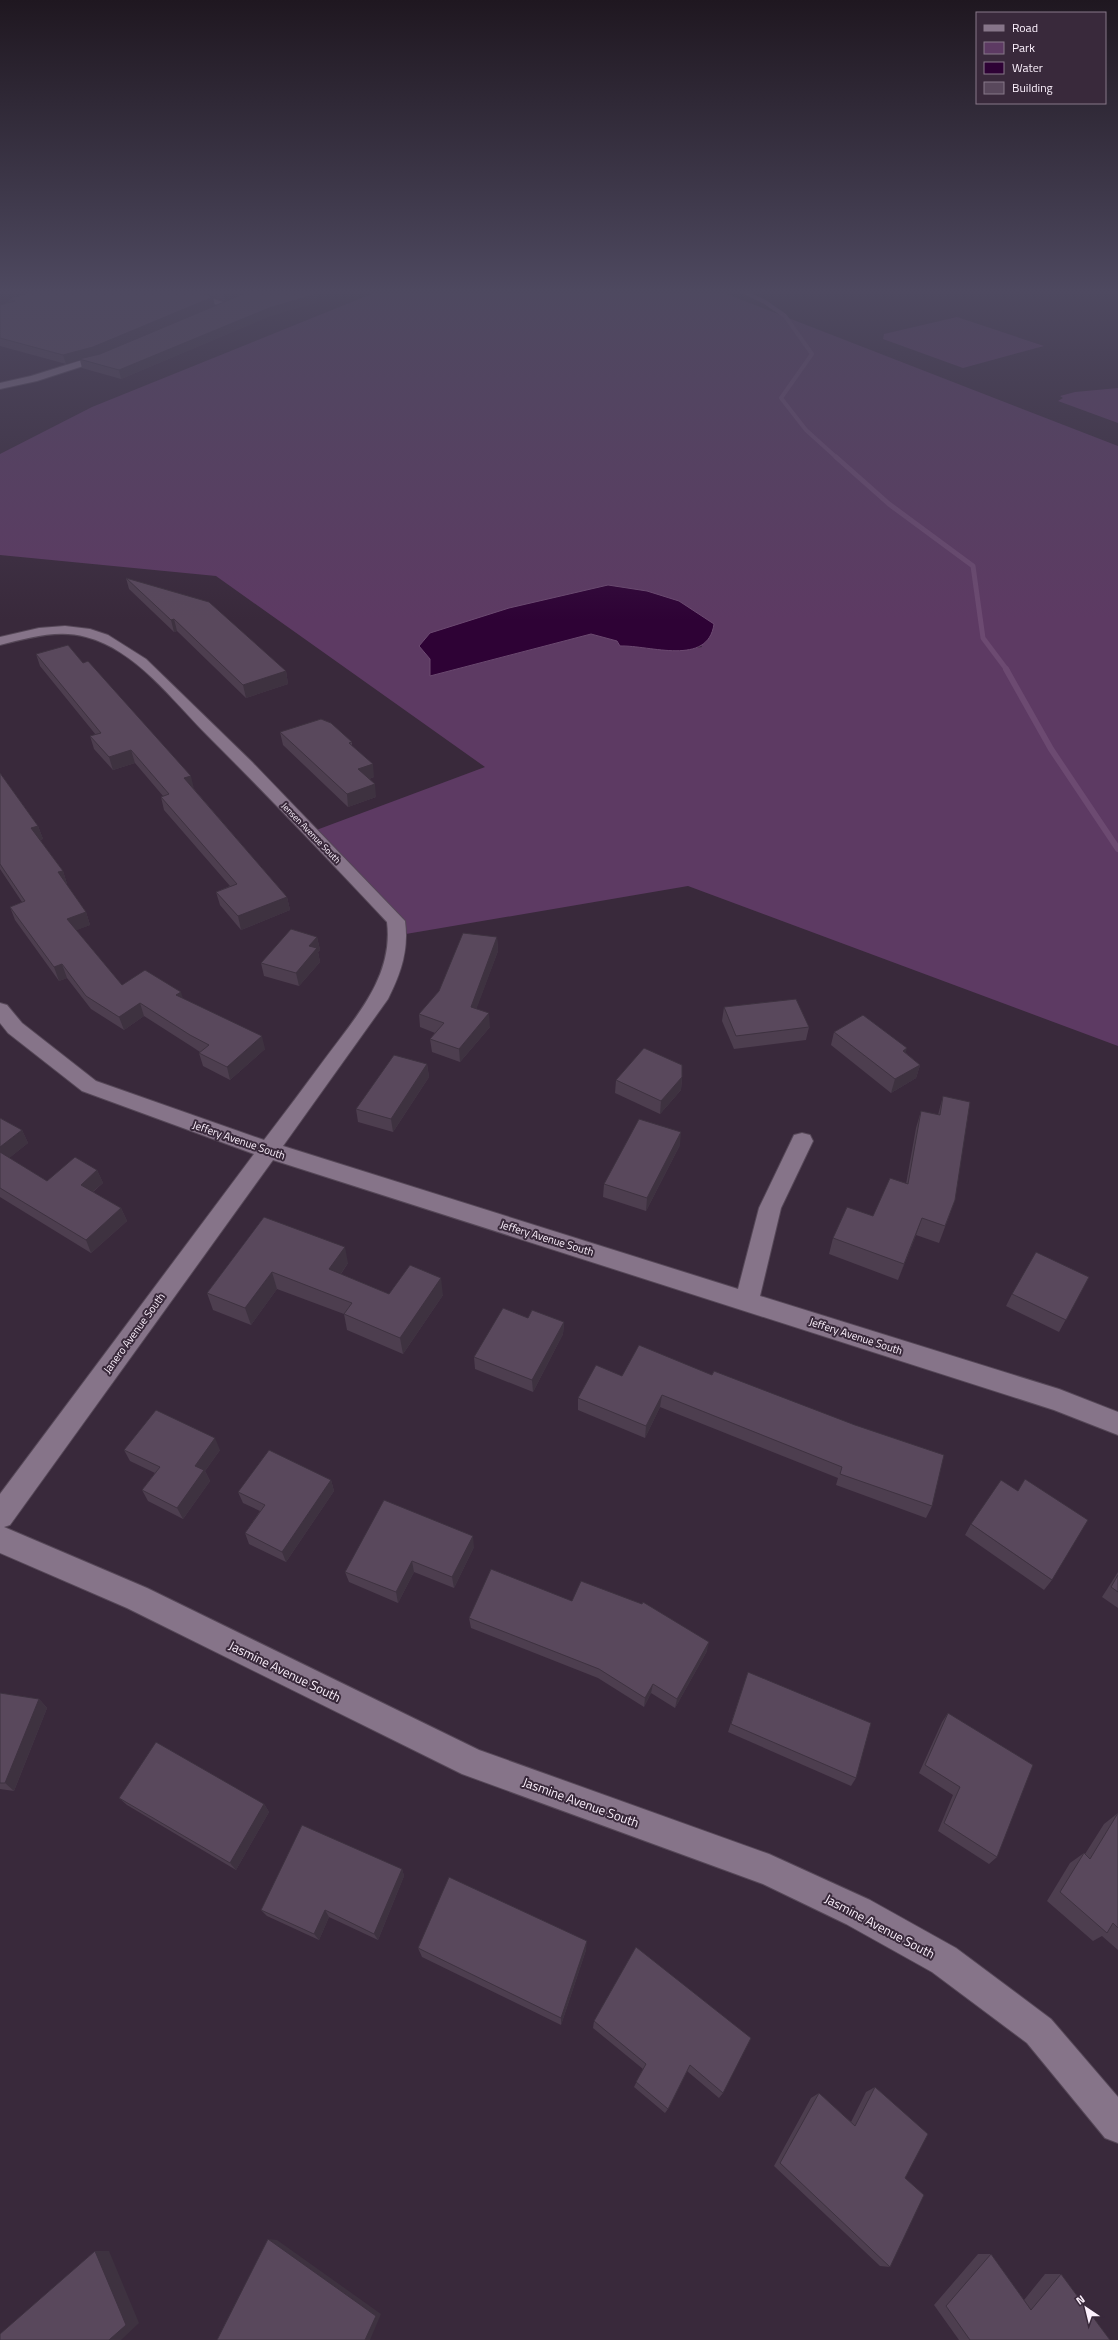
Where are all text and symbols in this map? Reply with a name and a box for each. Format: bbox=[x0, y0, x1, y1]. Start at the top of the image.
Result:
legend bbox=[976, 12, 1106, 104]
text: Road bbox=[1012, 18, 1038, 37]
text: Park bbox=[1012, 38, 1035, 57]
text: Water bbox=[1012, 58, 1043, 77]
text: Building bbox=[1012, 78, 1053, 97]
street label: Jensen Avenue South bbox=[279, 799, 344, 866]
street label: Jeffery Avenue South bbox=[190, 1117, 288, 1163]
street label: Jeffery Avenue South bbox=[498, 1216, 596, 1260]
street label: Janero Avenue South bbox=[99, 1289, 169, 1377]
street label: Jeffery Avenue South bbox=[807, 1313, 905, 1359]
street label: Jasmine Avenue South bbox=[226, 1635, 344, 1707]
street label: Jasmine Avenue South bbox=[520, 1772, 642, 1832]
street label: Jasmine Avenue South bbox=[821, 1888, 939, 1964]
north arrow bbox=[1066, 2288, 1106, 2328]
text: N bbox=[1073, 2291, 1088, 2309]

